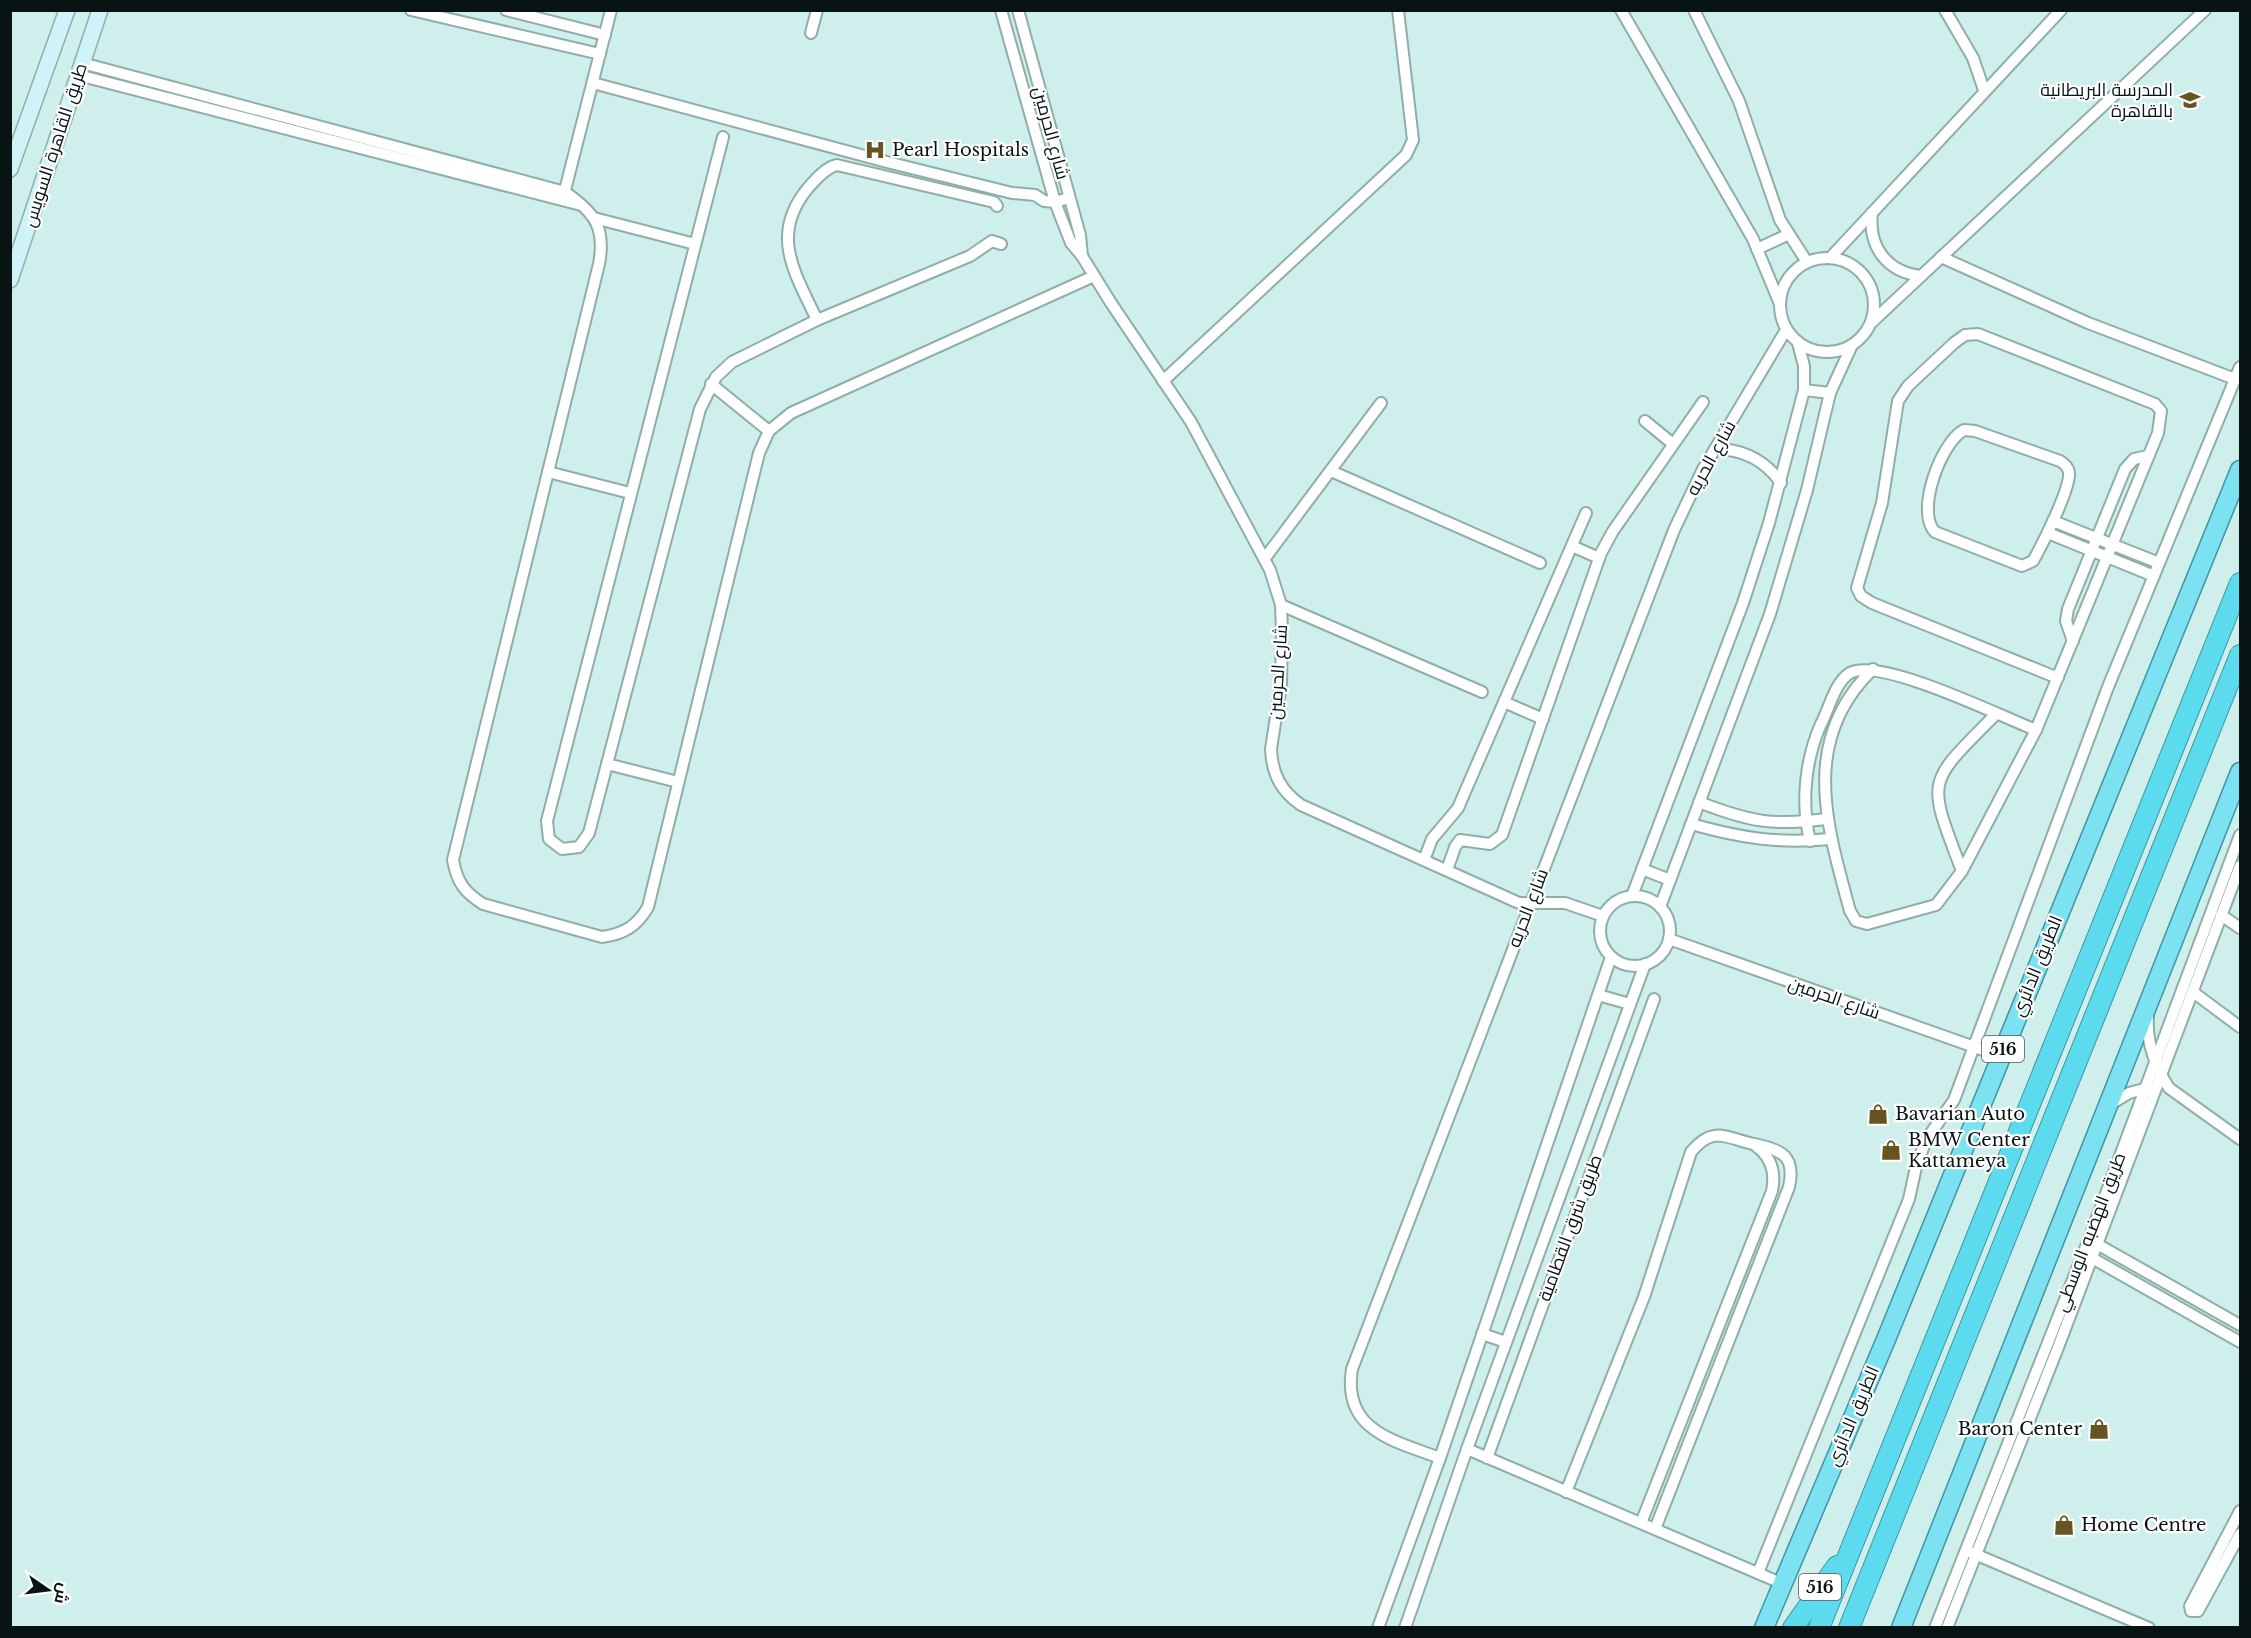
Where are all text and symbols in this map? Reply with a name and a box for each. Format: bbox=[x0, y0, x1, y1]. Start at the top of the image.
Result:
street label: طريق القاهرة السويس bbox=[18, 60, 93, 230]
place label: المدرسة البريطانية بالقاهرة bbox=[2040, 79, 2173, 122]
street label: شارع الحرمين bbox=[1027, 84, 1074, 182]
school or university icon: المدرسة البريطانية بالقاهرة bbox=[2178, 88, 2202, 112]
hospital icon: Pearl Hospitals bbox=[863, 138, 887, 162]
place label: Pearl Hospitals bbox=[892, 139, 1029, 161]
street label: شارع الحريه bbox=[1681, 416, 1742, 500]
street label: شارع الحرمين bbox=[1264, 624, 1293, 720]
street label: شارع الحريه bbox=[1503, 865, 1554, 951]
street label: الطريق الدائري bbox=[2007, 912, 2070, 1021]
street label: شارع الحرمين bbox=[1785, 972, 1883, 1025]
road number: 516 bbox=[1982, 1036, 2024, 1062]
shop icon: Bavarian Auto bbox=[1866, 1102, 1890, 1126]
place label: Bavarian Auto bbox=[1895, 1103, 2025, 1125]
place label: BMW Center Kattameya bbox=[1908, 1129, 2030, 1172]
shop icon: BMW Center Kattameya bbox=[1879, 1138, 1903, 1162]
street label: طريق الهضبه الوسطي bbox=[2050, 1149, 2133, 1316]
street label: طريق شرق القطامية bbox=[1533, 1152, 1608, 1305]
street label: الطريق الدائري bbox=[1822, 1363, 1887, 1471]
shop icon: Baron Center bbox=[2087, 1417, 2111, 1441]
place label: Baron Center bbox=[1958, 1418, 2082, 1440]
shop icon: Home Centre bbox=[2052, 1513, 2076, 1537]
place label: Home Centre bbox=[2081, 1514, 2206, 1536]
north arrow bbox=[18, 1560, 78, 1620]
road number: 516 bbox=[1799, 1574, 1841, 1600]
text: ش bbox=[50, 1581, 75, 1606]

